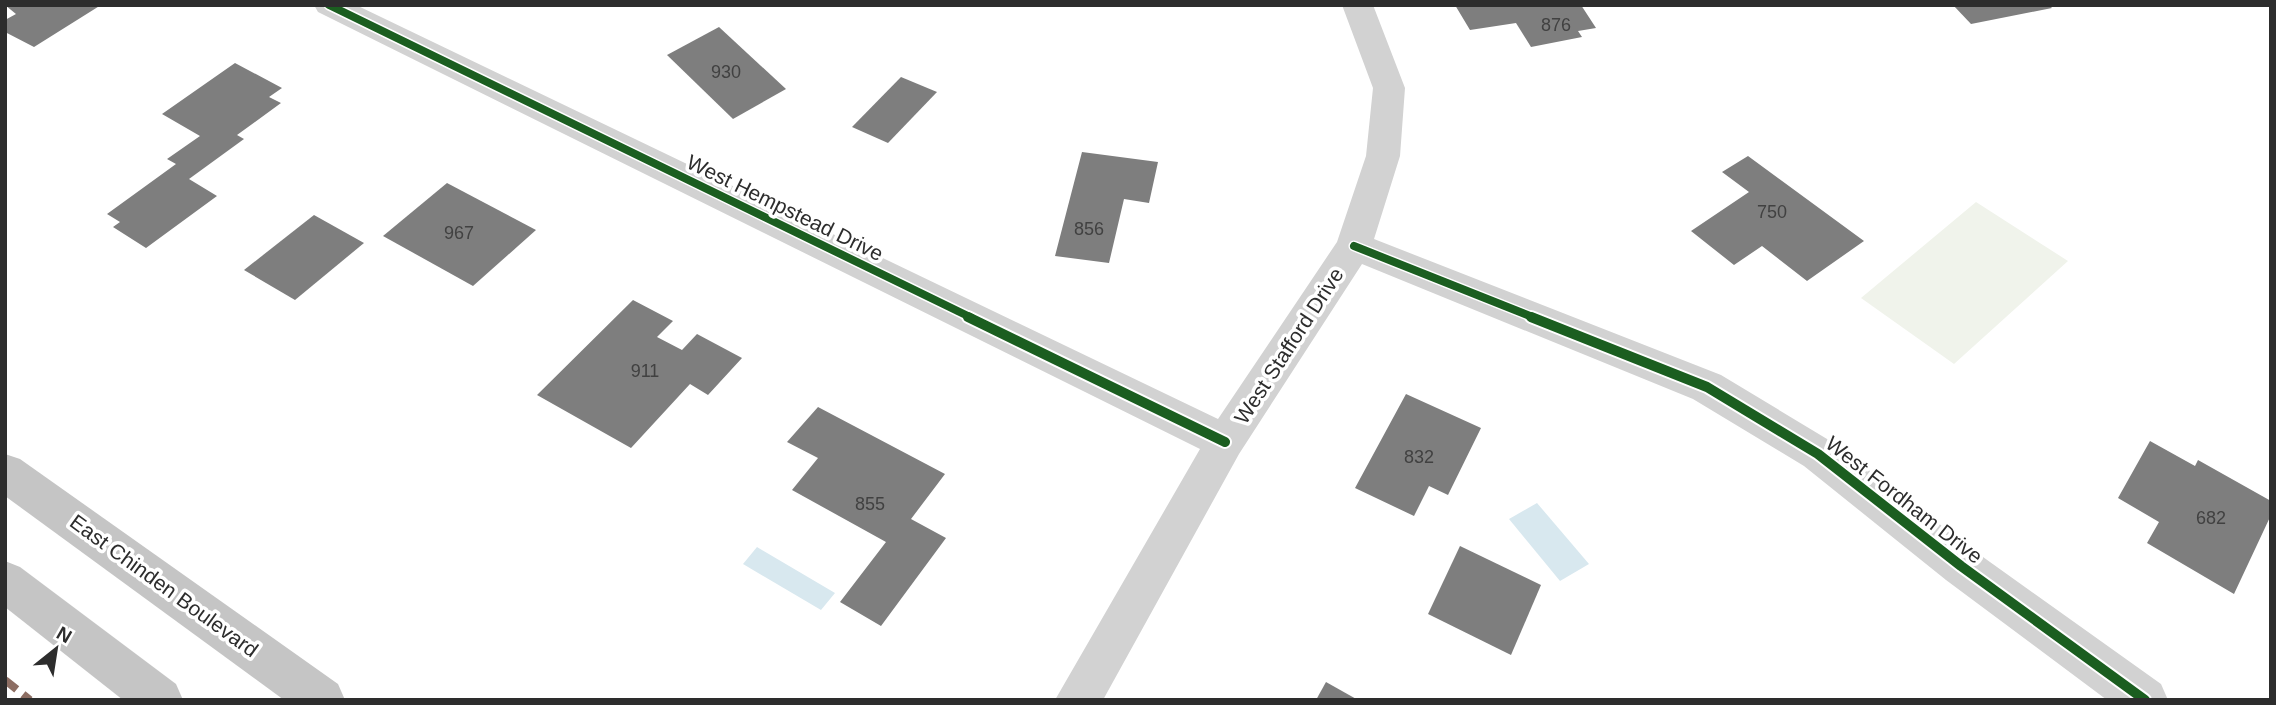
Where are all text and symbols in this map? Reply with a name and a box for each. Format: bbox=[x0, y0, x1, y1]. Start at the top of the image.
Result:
house number: 876 bbox=[1541, 15, 1571, 35]
house number: 930 bbox=[711, 62, 741, 82]
street label: West Hempstead Drive bbox=[683, 150, 887, 265]
house number: 750 bbox=[1757, 202, 1787, 222]
house number: 856 bbox=[1074, 219, 1104, 239]
house number: 967 bbox=[444, 223, 474, 243]
street label: West Stafford Drive bbox=[1230, 263, 1348, 428]
house number: 911 bbox=[631, 361, 659, 381]
street label: West Fordham Drive bbox=[1822, 431, 1987, 568]
house number: 832 bbox=[1404, 447, 1434, 467]
house number: 855 bbox=[855, 494, 885, 514]
house number: 682 bbox=[2196, 508, 2226, 528]
street label: East Chinden Boulevard bbox=[66, 510, 263, 661]
north arrow bbox=[21, 614, 91, 684]
text: N bbox=[53, 622, 75, 647]

